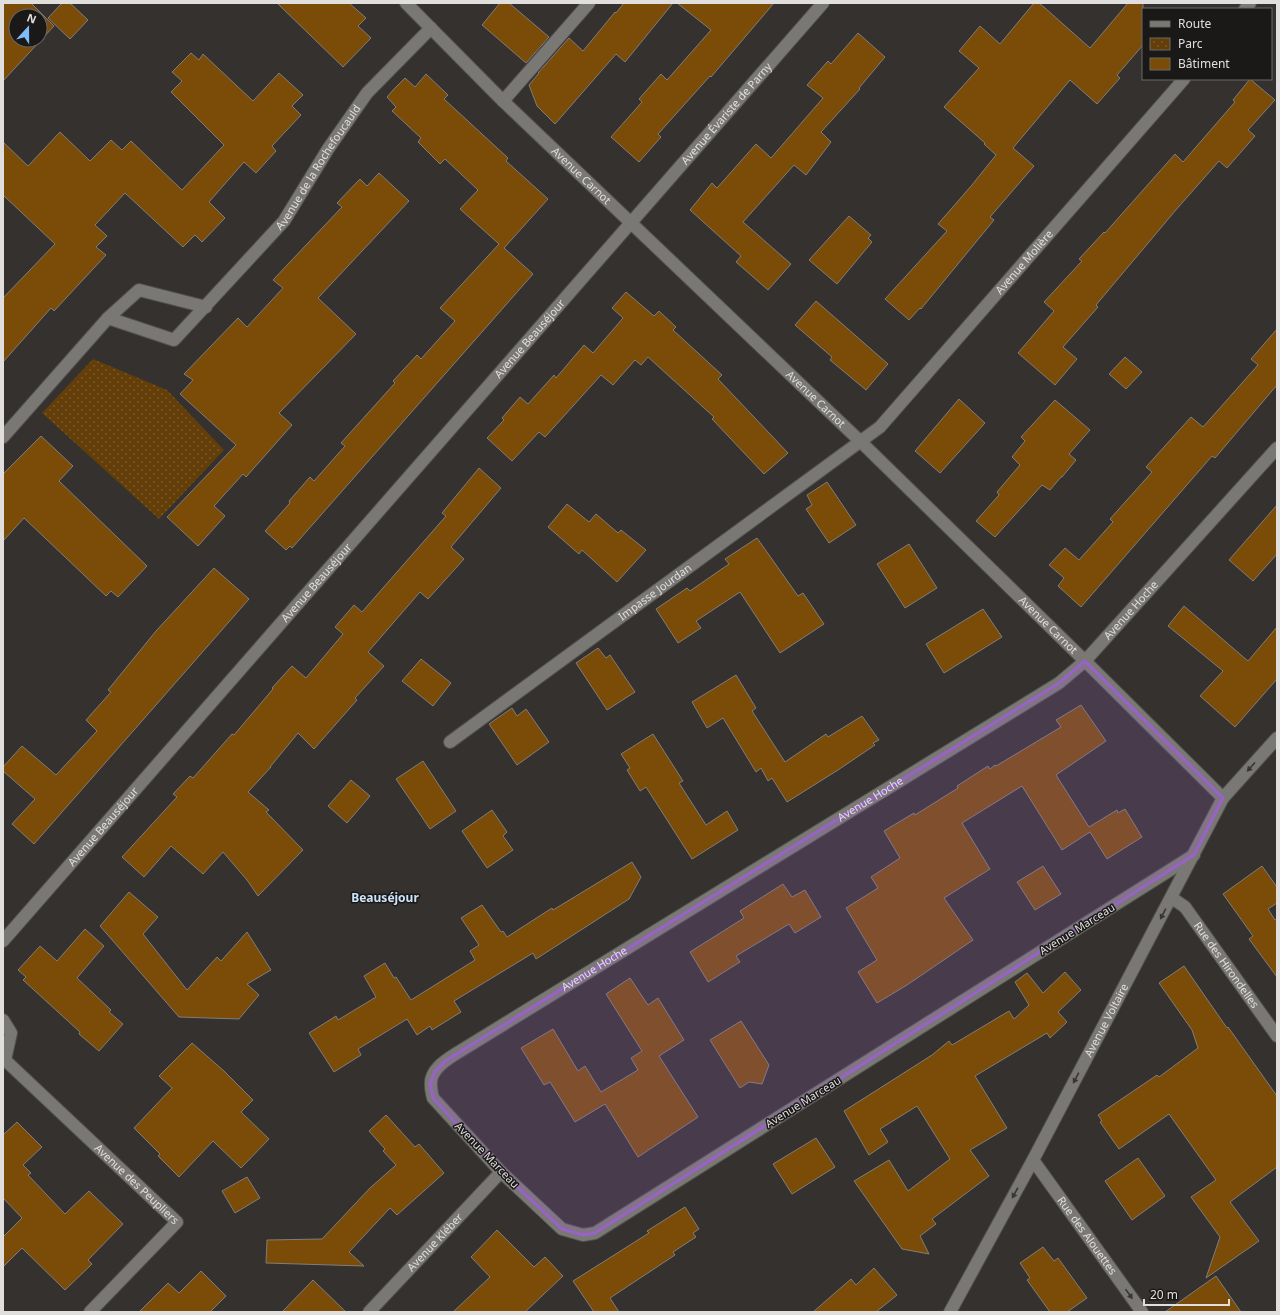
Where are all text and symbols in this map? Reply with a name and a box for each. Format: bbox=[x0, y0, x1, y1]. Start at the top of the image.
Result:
north arrow bbox=[8, 8, 48, 48]
legend bbox=[1142, 8, 1272, 80]
text: N bbox=[25, 10, 39, 27]
text: Route bbox=[1178, 15, 1211, 32]
text: Parc bbox=[1178, 35, 1203, 52]
text: Bâtiment bbox=[1178, 55, 1230, 72]
street label: Avenue Évariste de Parny bbox=[677, 59, 775, 167]
street label: Avenue de la Rochefoucauld bbox=[272, 101, 364, 233]
street label: Avenue Carnot bbox=[549, 143, 615, 207]
street label: Avenue Molière bbox=[991, 226, 1056, 297]
street label: Avenue Beauséjour bbox=[491, 295, 568, 381]
street label: Avenue Carnot bbox=[783, 367, 849, 431]
street label: Avenue Beauséjour bbox=[277, 539, 355, 625]
street label: Impasse Jourdan bbox=[615, 560, 694, 623]
street label: Avenue Hoche bbox=[1100, 577, 1161, 643]
street label: Avenue Carnot bbox=[1016, 592, 1081, 657]
one-way arrow bbox=[1246, 762, 1256, 772]
street label: Avenue Hoche bbox=[834, 773, 906, 825]
street label: Avenue Beauséjour bbox=[64, 783, 142, 869]
district label: Beauséjour bbox=[351, 889, 419, 906]
street label: Avenue Marceau bbox=[1036, 899, 1117, 958]
one-way arrow bbox=[1160, 908, 1166, 919]
street label: Rue des Hirondelles bbox=[1191, 918, 1263, 1011]
street label: Avenue Hoche bbox=[558, 942, 630, 994]
street label: Avenue Voltaire bbox=[1080, 981, 1131, 1059]
street label: Avenue Marceau bbox=[762, 1072, 843, 1131]
one-way arrow bbox=[1073, 1072, 1079, 1084]
street label: Avenue Marceau bbox=[452, 1118, 523, 1191]
street label: Avenue des Peupliers bbox=[92, 1140, 183, 1227]
one-way arrow bbox=[1012, 1187, 1018, 1199]
street label: Rue des Alouettes bbox=[1054, 1193, 1121, 1277]
street label: Avenue Kléber bbox=[403, 1209, 466, 1274]
scale bar bbox=[1144, 1281, 1229, 1307]
text: 20 m bbox=[1150, 1286, 1178, 1303]
one-way arrow bbox=[1125, 1289, 1133, 1300]

